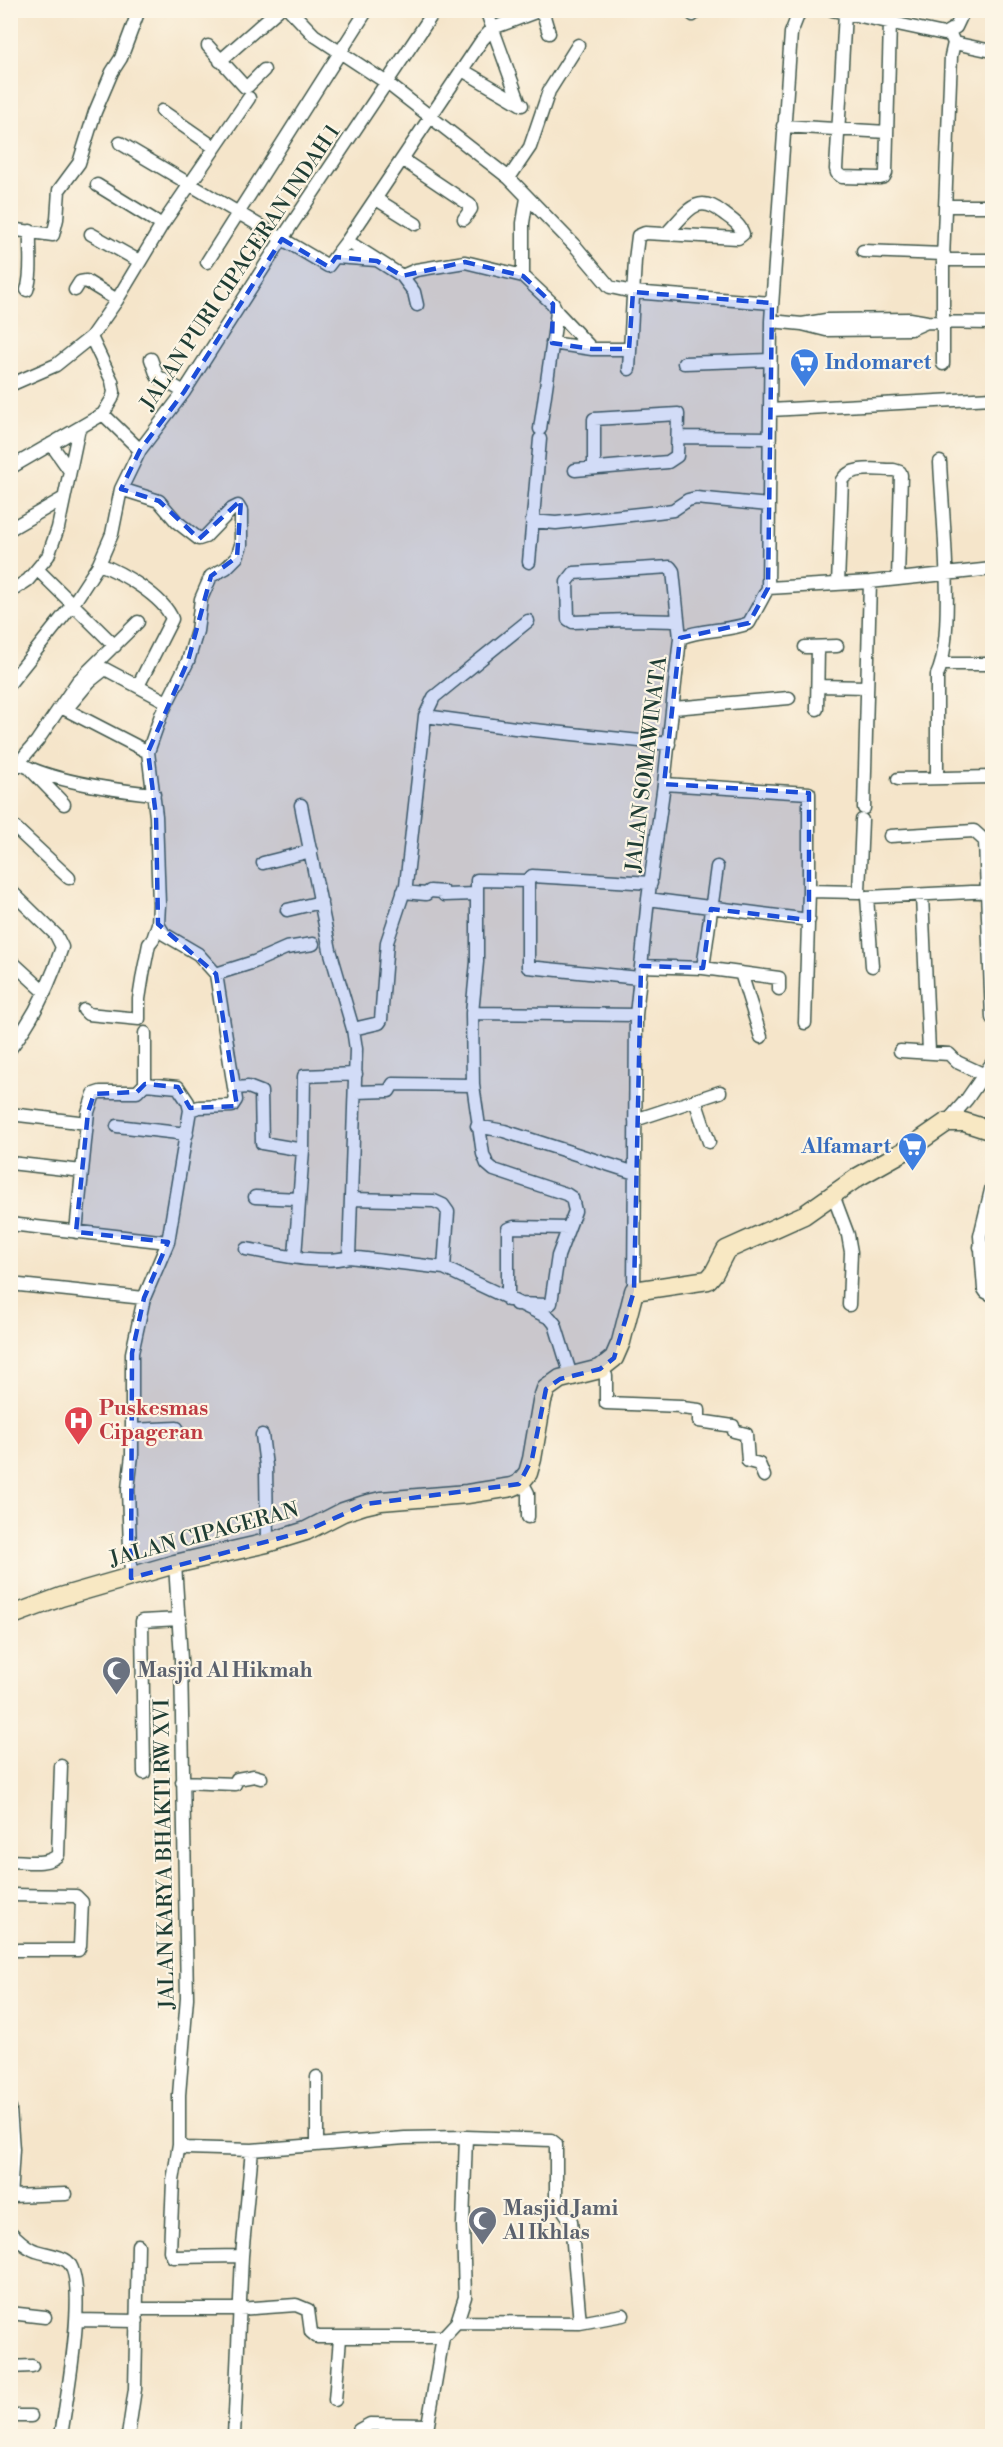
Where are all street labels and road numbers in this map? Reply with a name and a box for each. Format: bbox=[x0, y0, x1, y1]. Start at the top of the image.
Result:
street label: JALAN PURI CIPAGERAN INDAH 1 bbox=[135, 120, 346, 416]
street label: JALAN SOMAWINATA bbox=[621, 654, 673, 874]
street label: JALAN CIPAGERAN bbox=[106, 1497, 302, 1573]
street label: JALAN KARYA BHAKTI RW XVI bbox=[149, 1699, 181, 2010]

